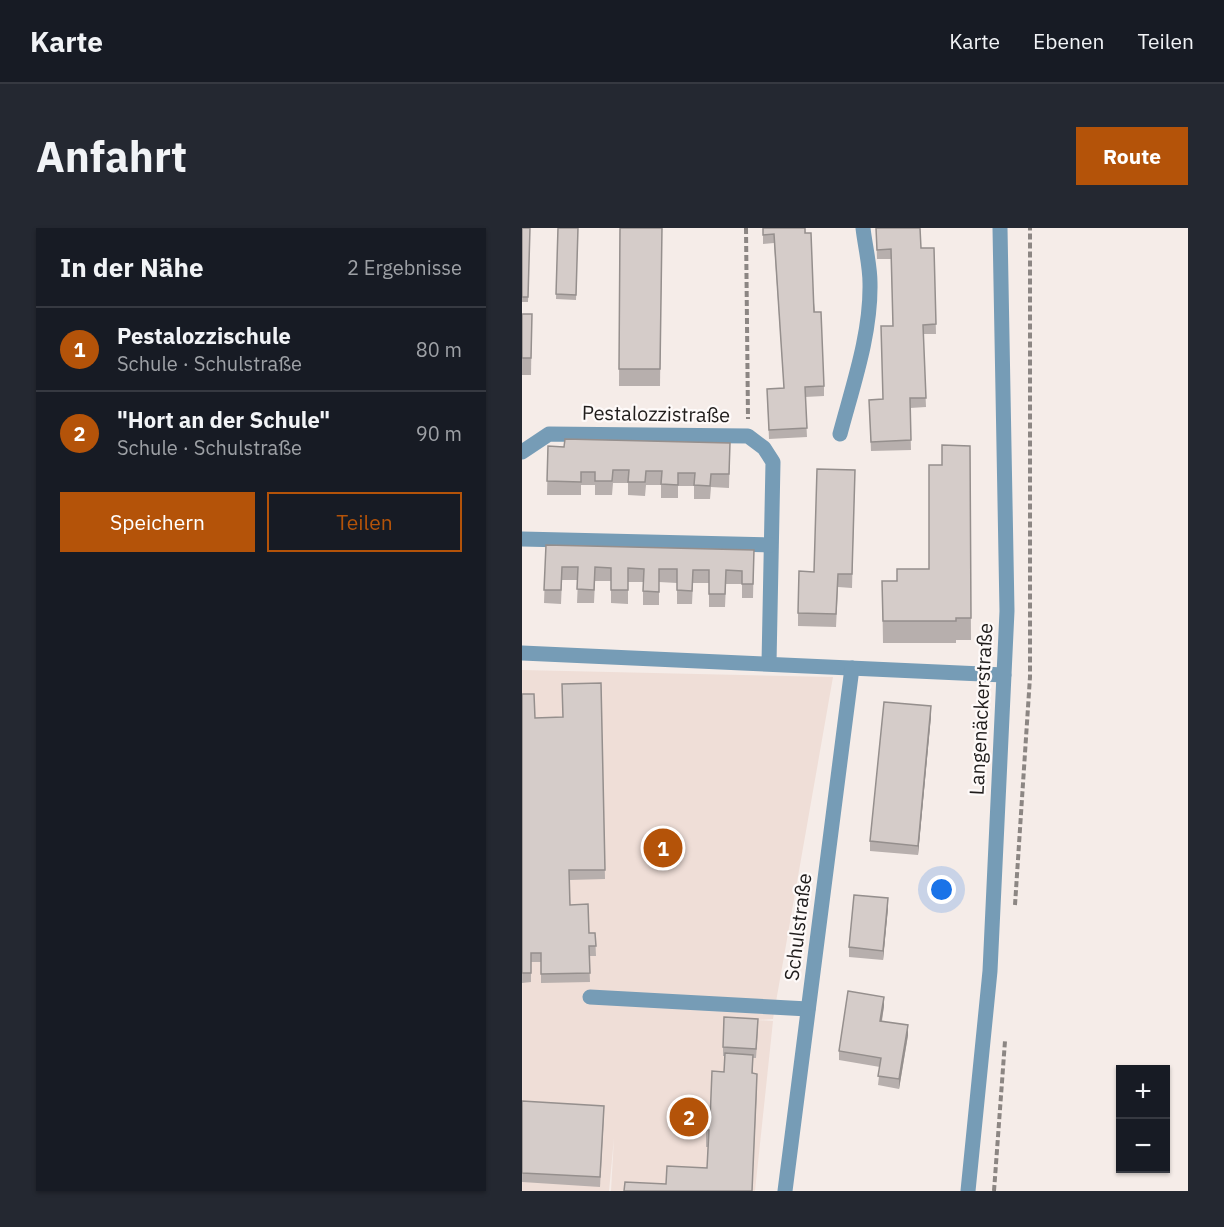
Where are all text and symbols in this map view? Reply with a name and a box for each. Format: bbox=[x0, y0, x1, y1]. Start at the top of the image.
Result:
text: Karte bbox=[30, 23, 103, 60]
text: Karte bbox=[949, 27, 1000, 55]
text: Ebenen bbox=[1033, 27, 1104, 55]
text: Teilen bbox=[1137, 27, 1194, 55]
button: Route bbox=[1076, 127, 1188, 185]
text: Anfahrt bbox=[36, 129, 187, 184]
text: In der Nähe bbox=[60, 250, 204, 284]
text: 2 Ergebnisse bbox=[347, 254, 462, 281]
text: Pestalozzischule bbox=[117, 321, 291, 350]
text: 1 bbox=[74, 336, 86, 363]
text: 80 m bbox=[416, 336, 462, 363]
text: Schule · Schulstraße bbox=[117, 350, 302, 377]
street label: Pestalozzistraße bbox=[582, 399, 730, 428]
text: "Hort an der Schule" bbox=[117, 405, 330, 434]
text: 2 bbox=[74, 420, 86, 447]
text: 90 m bbox=[416, 420, 462, 447]
text: Schule · Schulstraße bbox=[117, 434, 302, 461]
button: Speichern bbox=[60, 492, 255, 552]
button: Teilen bbox=[267, 492, 462, 552]
street label: Langenäckerstraße bbox=[963, 622, 998, 796]
pin: 1 bbox=[644, 826, 682, 870]
street label: Schulstraße bbox=[778, 872, 817, 982]
your location bbox=[927, 875, 956, 904]
map controls bbox=[1116, 1065, 1170, 1173]
button: + bbox=[1116, 1065, 1170, 1119]
pin: 2 bbox=[670, 1094, 708, 1140]
button: − bbox=[1116, 1119, 1170, 1173]

